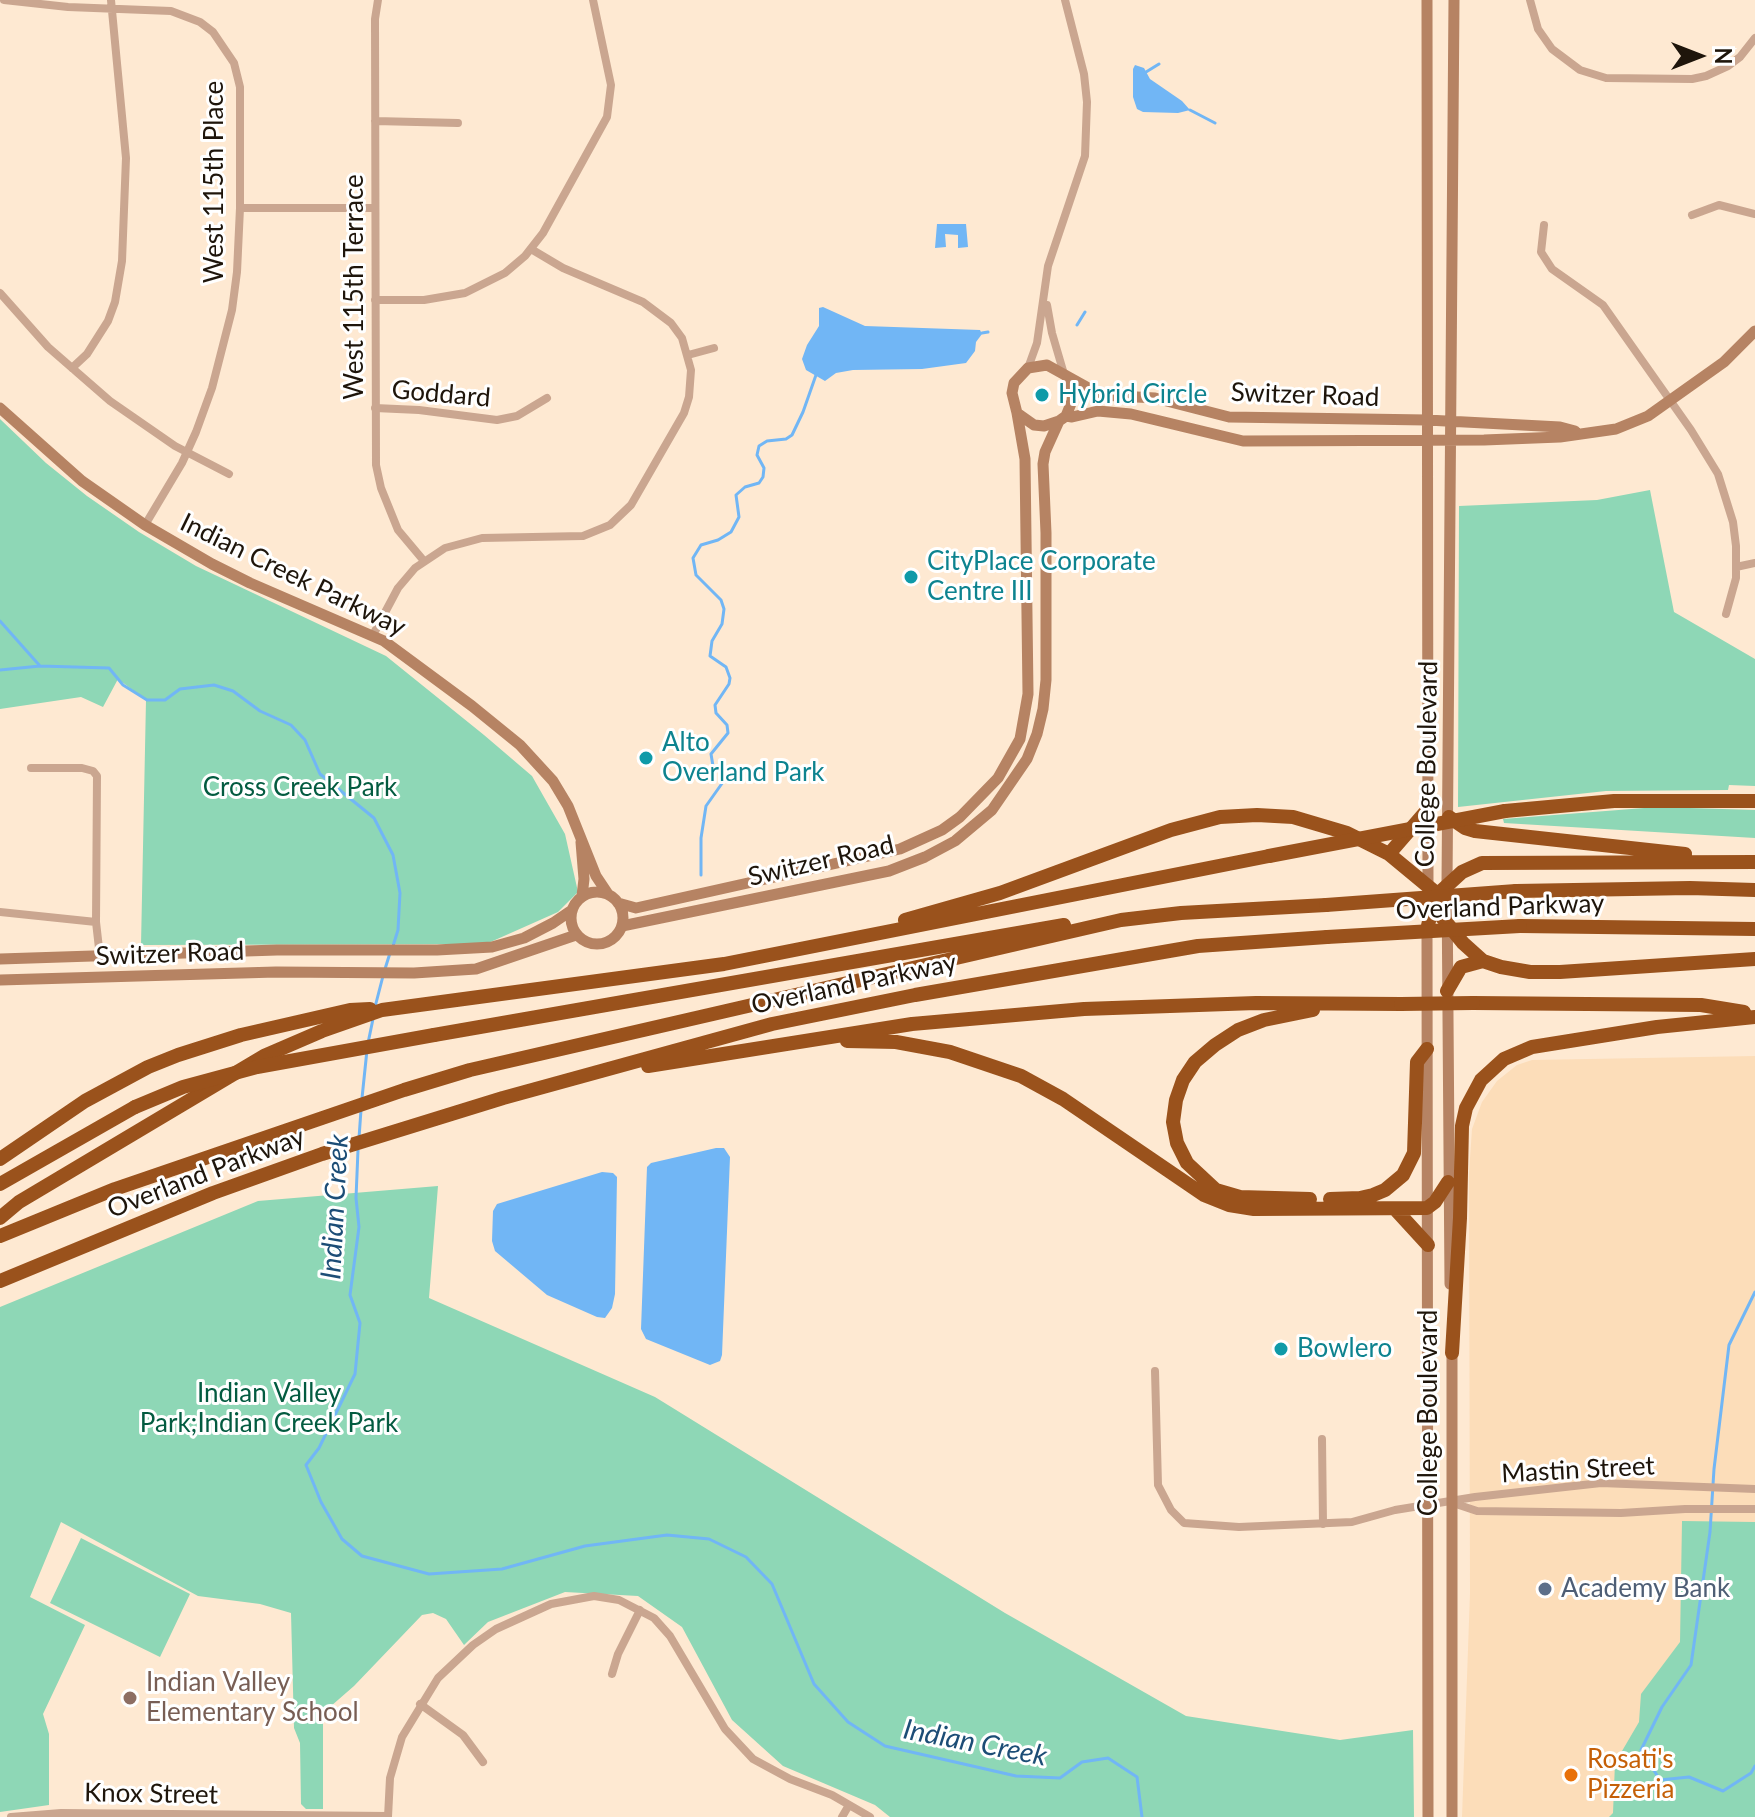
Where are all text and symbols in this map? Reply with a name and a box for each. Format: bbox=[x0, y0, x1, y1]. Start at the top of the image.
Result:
north arrow bbox=[1659, 16, 1739, 96]
text: N bbox=[1710, 48, 1737, 64]
street label: West 115th Place bbox=[199, 81, 231, 283]
street label: West 115th Terrace bbox=[339, 174, 371, 400]
street label: Goddard bbox=[390, 374, 492, 414]
street label: Switzer Road bbox=[1230, 377, 1380, 413]
place label: Hybrid Circle bbox=[1058, 379, 1207, 411]
marker: Hybrid Circle bbox=[1033, 386, 1051, 404]
street label: Indian Creek Parkway bbox=[175, 507, 411, 643]
place label: CityPlace Corporate Centre III bbox=[927, 546, 1156, 608]
marker: CityPlace Corporate Centre III bbox=[902, 568, 920, 586]
street label: College Boulevard bbox=[1410, 660, 1444, 868]
place label: Alto Overland Park bbox=[662, 727, 825, 788]
marker: Alto Overland Park bbox=[637, 749, 655, 767]
park label: Cross Creek Park bbox=[203, 772, 397, 804]
street label: Switzer Road bbox=[745, 829, 897, 893]
street label: Overland Parkway bbox=[1395, 888, 1605, 926]
street label: Switzer Road bbox=[95, 936, 245, 972]
street label: Overland Parkway bbox=[749, 947, 959, 1021]
street label: Overland Parkway bbox=[103, 1121, 309, 1225]
water label: Indian Creek bbox=[314, 1133, 356, 1281]
street label: College Boulevard bbox=[1413, 1310, 1445, 1516]
place label: Bowlero bbox=[1297, 1333, 1392, 1365]
marker: Bowlero bbox=[1272, 1340, 1290, 1358]
park label: Indian Valley Park;Indian Creek Park bbox=[140, 1378, 398, 1440]
street label: Mastin Street bbox=[1501, 1450, 1655, 1490]
place label: Academy Bank bbox=[1561, 1573, 1730, 1605]
marker: Academy Bank bbox=[1536, 1580, 1554, 1598]
place label: Indian Valley Elementary School bbox=[146, 1667, 359, 1728]
marker: Indian Valley Elementary School bbox=[121, 1689, 139, 1707]
water label: Indian Creek bbox=[900, 1713, 1050, 1773]
place label: Rosati's Pizzeria bbox=[1587, 1744, 1674, 1806]
marker: Rosati's Pizzeria bbox=[1562, 1766, 1580, 1784]
street label: Knox Street bbox=[84, 1777, 218, 1811]

